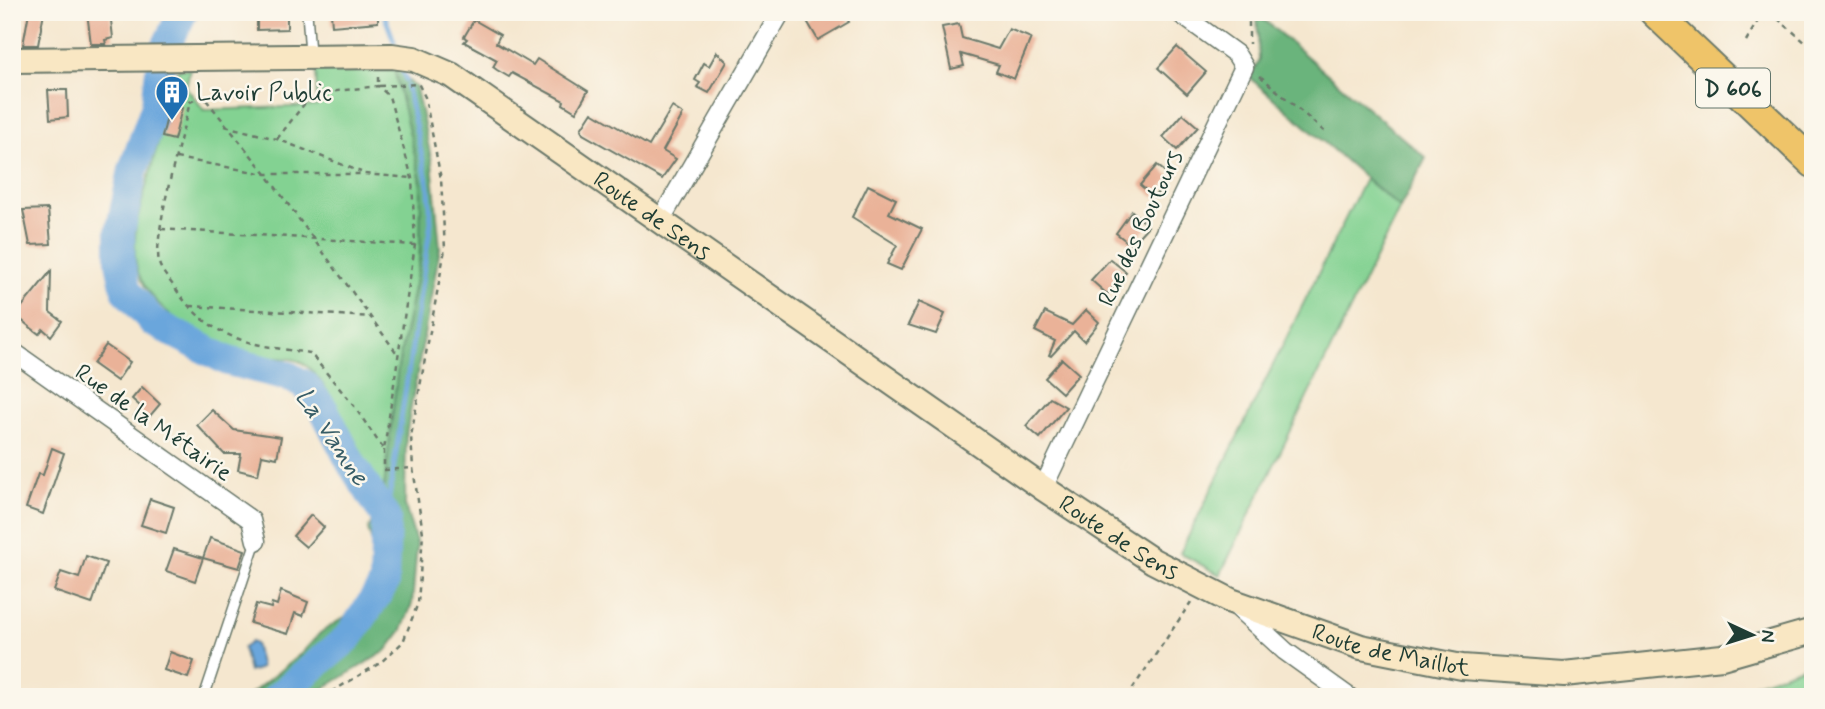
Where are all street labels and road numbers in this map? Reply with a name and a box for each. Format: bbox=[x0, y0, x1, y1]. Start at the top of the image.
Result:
road number: D 606 bbox=[1696, 68, 1770, 108]
street label: Rue des Boutours bbox=[1092, 145, 1191, 312]
street label: Route de Sens bbox=[587, 165, 716, 269]
street label: Rue de la Métairie bbox=[68, 357, 238, 489]
street label: Route de Sens bbox=[1052, 489, 1183, 588]
street label: Route de Maillot bbox=[1308, 617, 1471, 684]

